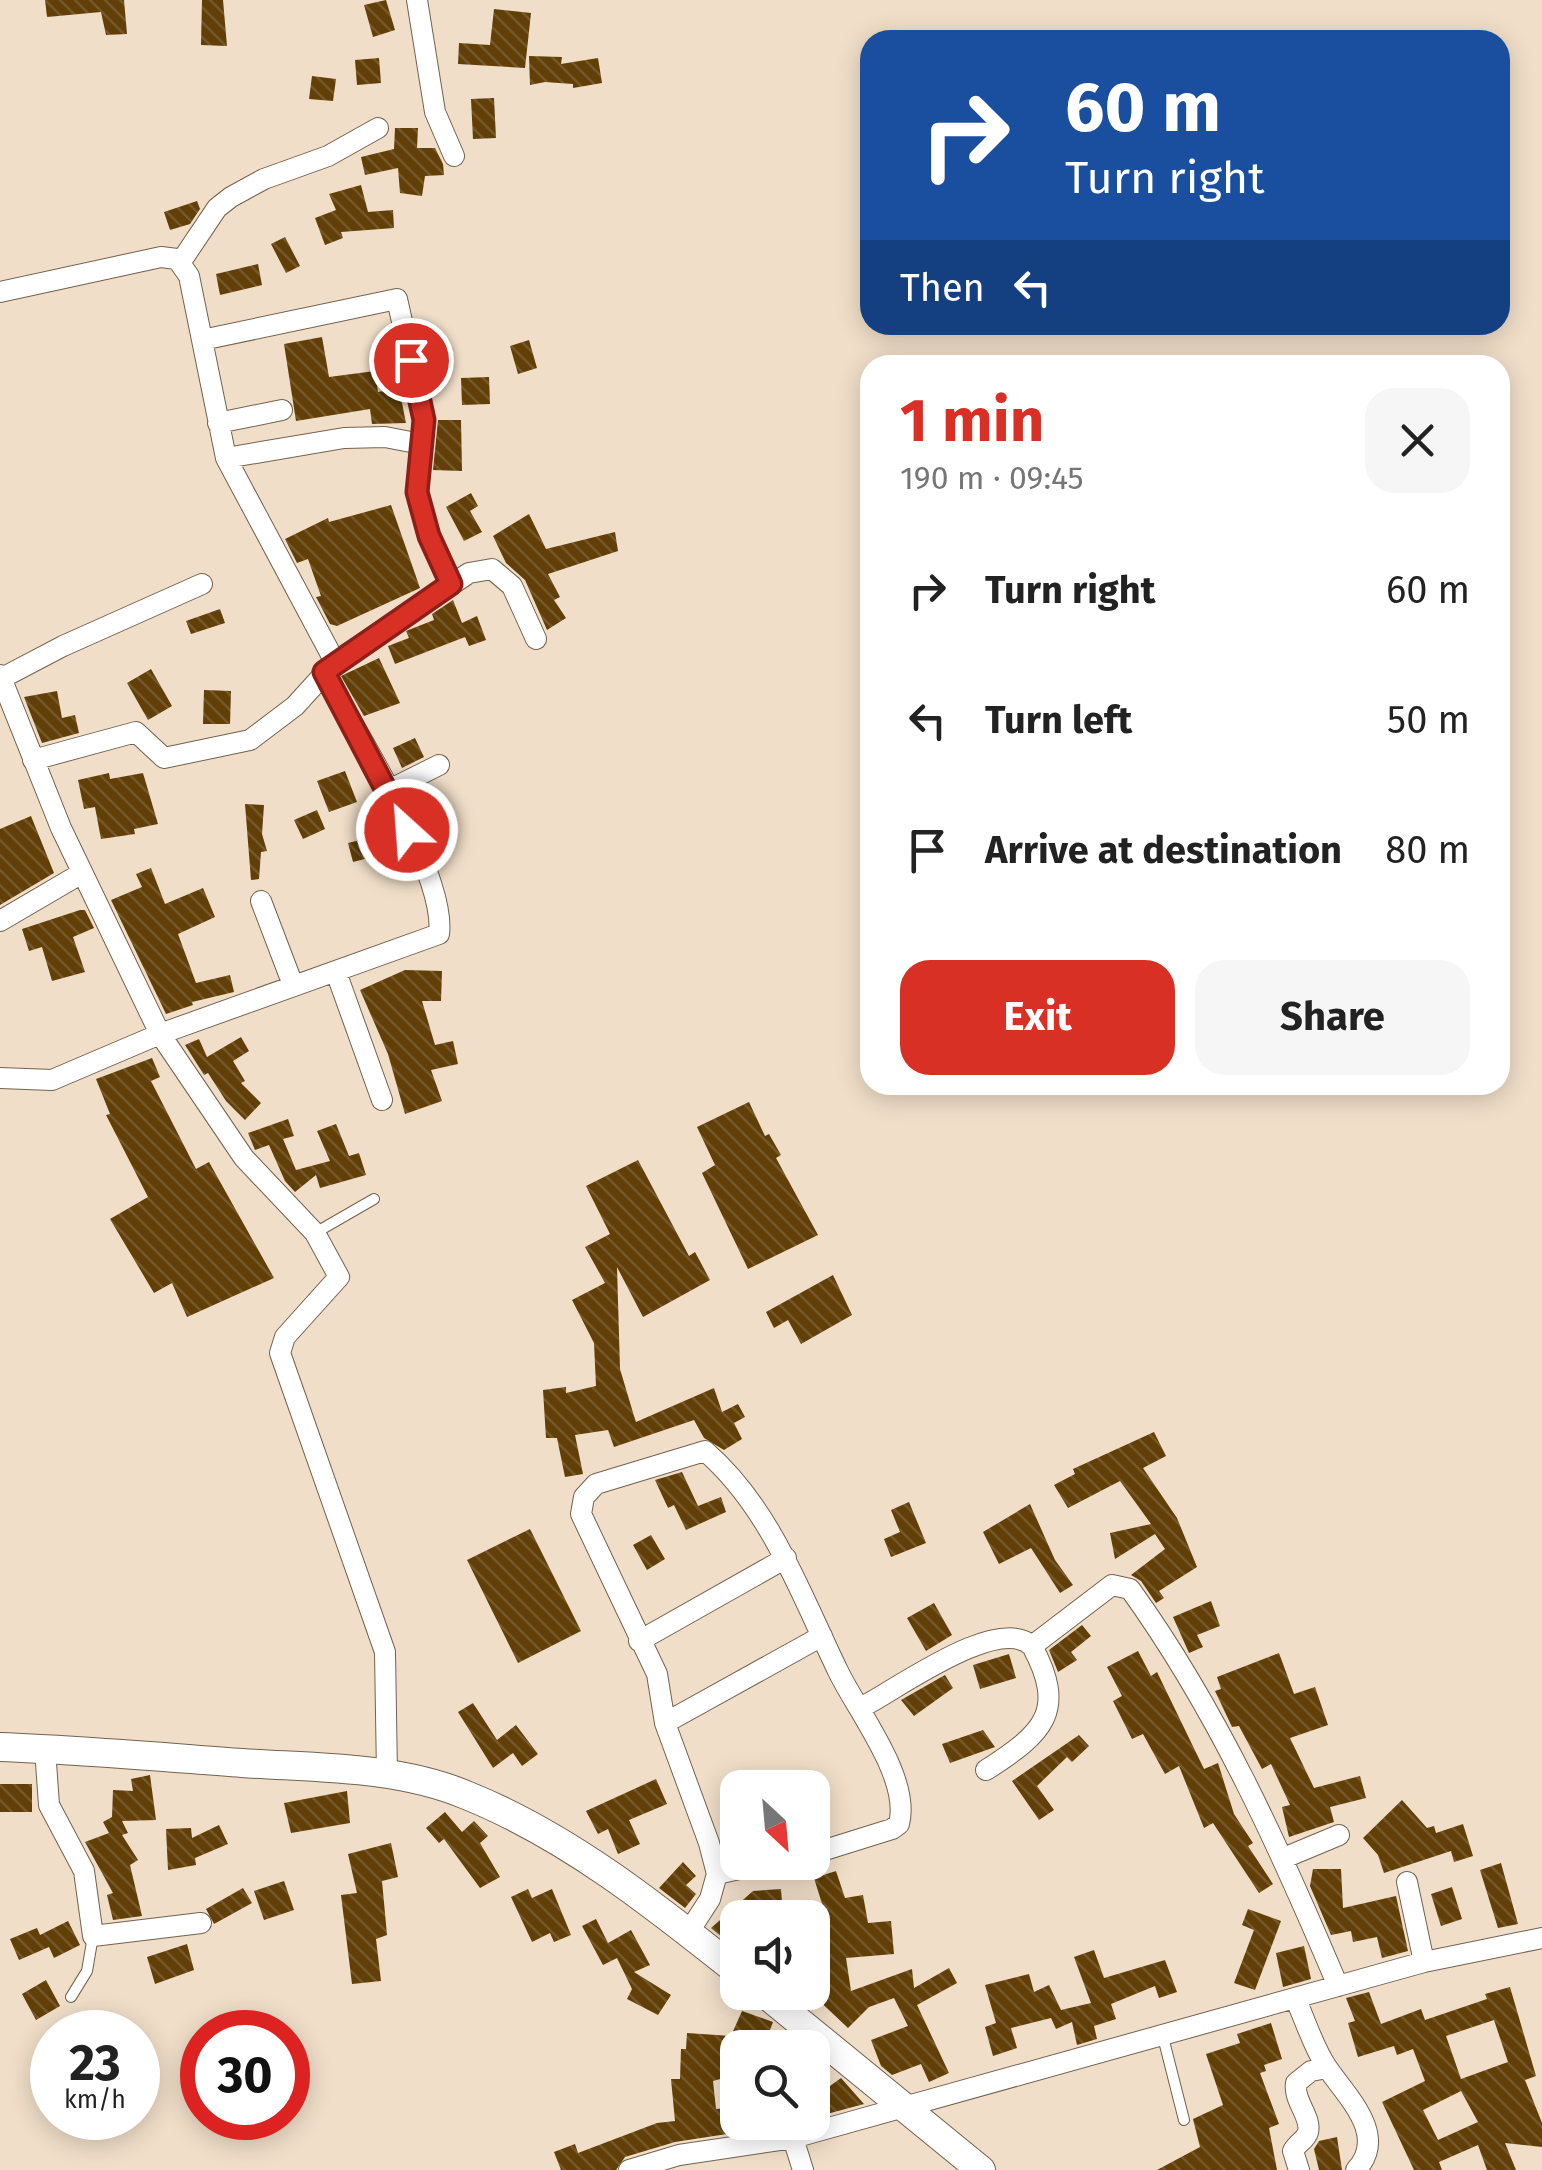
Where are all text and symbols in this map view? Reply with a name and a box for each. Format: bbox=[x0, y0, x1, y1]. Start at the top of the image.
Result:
text: 60 m bbox=[1065, 66, 1221, 150]
icon: right bbox=[900, 70, 1030, 200]
text: Turn right bbox=[1065, 151, 1264, 205]
icon: left bbox=[1005, 260, 1060, 315]
text: Then bbox=[900, 265, 985, 311]
pin bbox=[369, 318, 454, 403]
icon: arrive bbox=[384, 333, 439, 388]
text: 1 min bbox=[900, 385, 1044, 457]
button: close bbox=[1365, 388, 1470, 493]
text: 190 m · 09:45 bbox=[900, 459, 1084, 497]
icon: right bbox=[900, 563, 955, 618]
text: Turn right bbox=[985, 567, 1155, 613]
text: 60 m bbox=[1386, 567, 1470, 613]
icon: left bbox=[900, 693, 955, 748]
text: Turn left bbox=[985, 697, 1132, 743]
text: 50 m bbox=[1387, 697, 1470, 743]
position arrow bbox=[355, 778, 459, 882]
icon: arrive bbox=[900, 823, 955, 878]
text: Arrive at destination bbox=[985, 827, 1342, 873]
text: 80 m bbox=[1385, 827, 1470, 873]
button: Exit bbox=[900, 960, 1175, 1075]
button: Share bbox=[1195, 960, 1470, 1075]
north arrow bbox=[720, 1770, 830, 1880]
map controls bbox=[720, 1770, 830, 2140]
button: sound bbox=[720, 1900, 830, 2010]
speed limit sign: 30 bbox=[180, 2010, 310, 2140]
button: search bbox=[720, 2030, 830, 2140]
text: 23 bbox=[69, 2033, 121, 2093]
text: km/h bbox=[64, 2085, 126, 2115]

